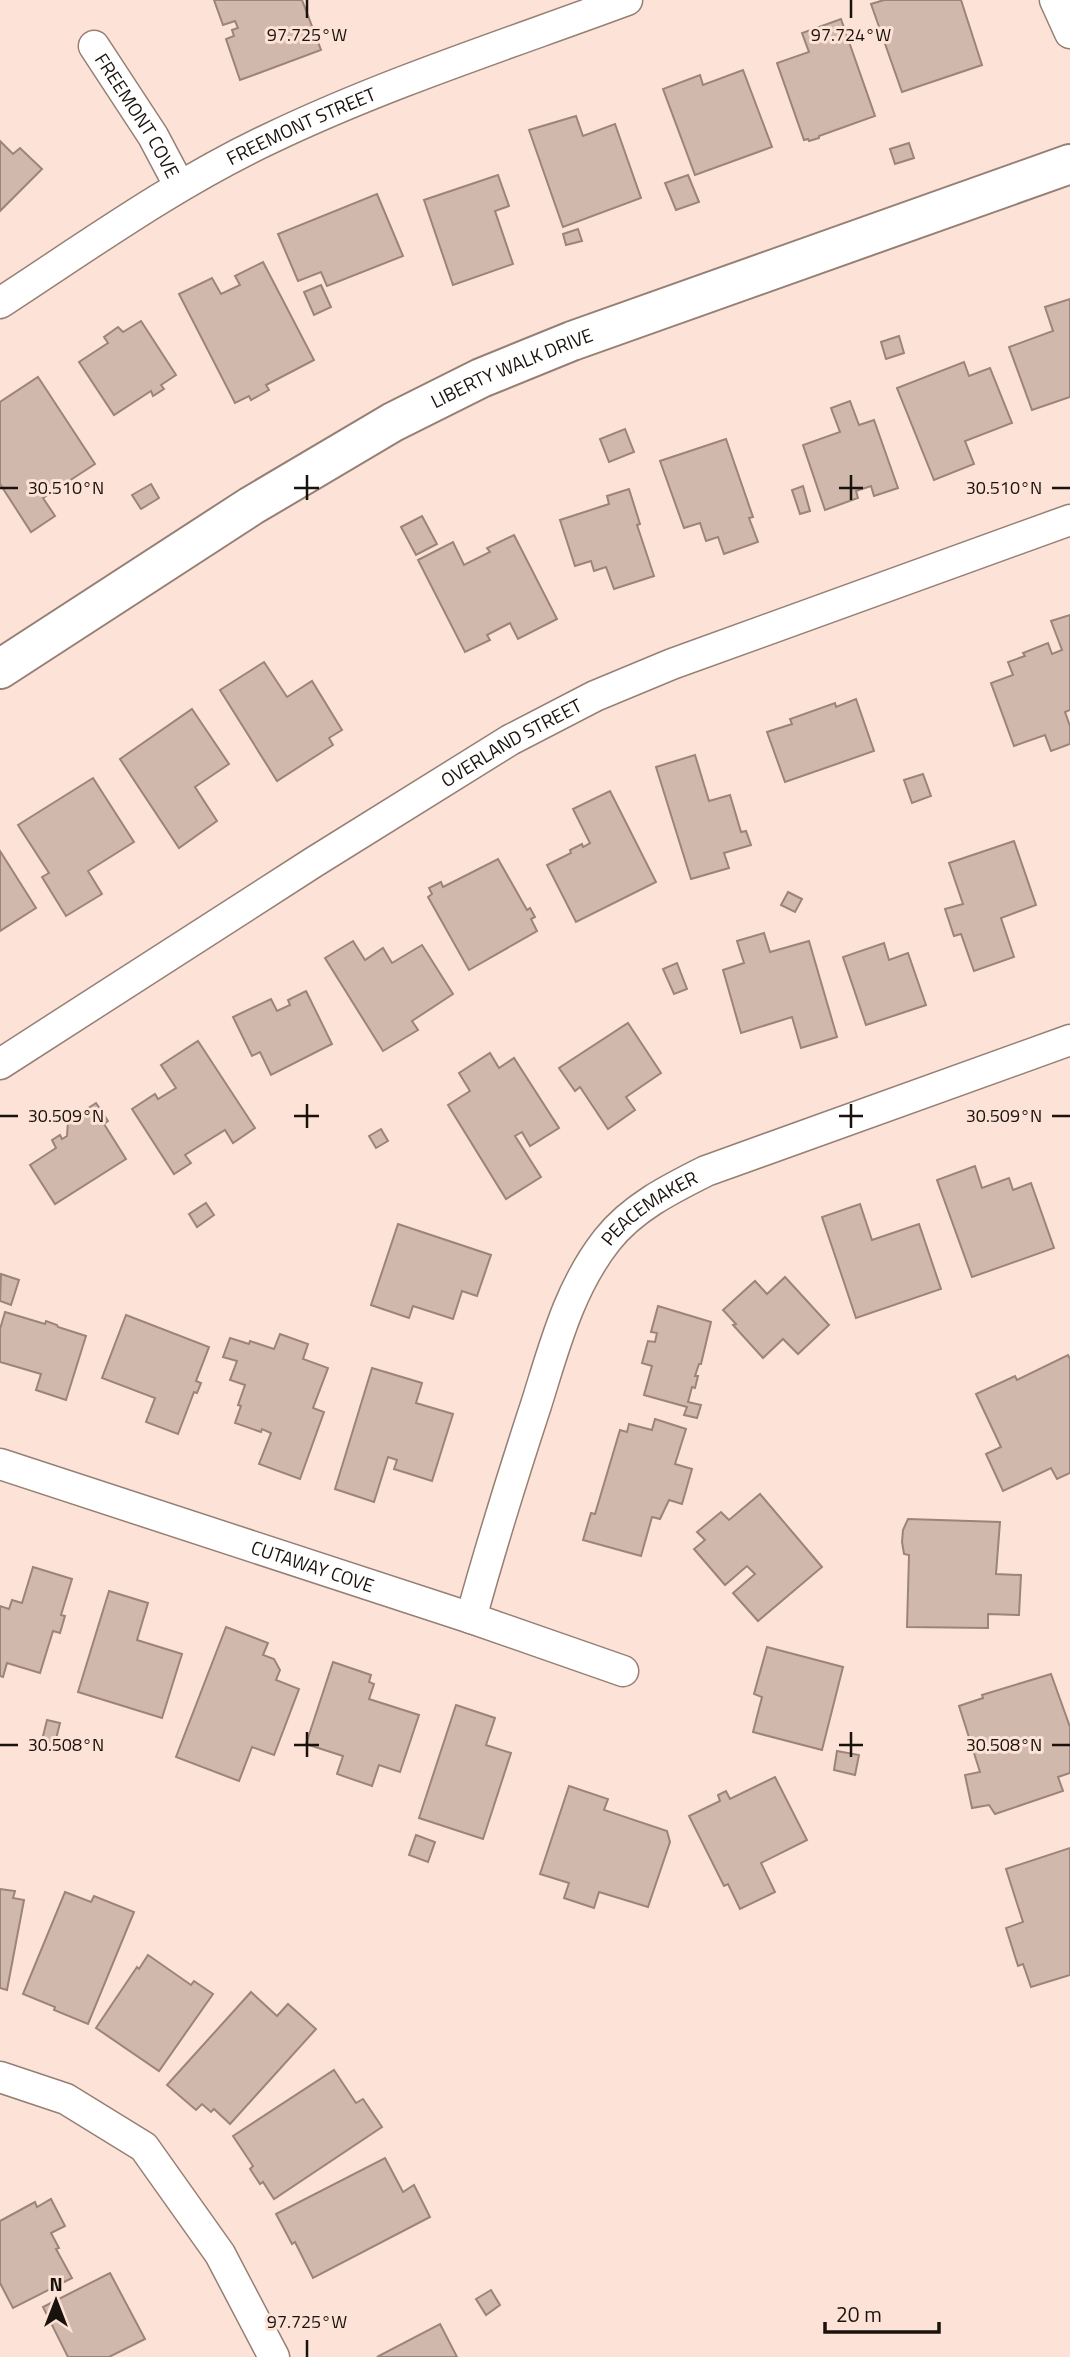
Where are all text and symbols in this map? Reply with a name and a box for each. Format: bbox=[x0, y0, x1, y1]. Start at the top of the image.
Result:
text: 97.725°W bbox=[267, 21, 347, 48]
text: 97.724°W bbox=[811, 21, 891, 48]
street label: FREEMONT COVE bbox=[88, 47, 188, 183]
street label: FREEMONT STREET bbox=[221, 79, 380, 172]
street label: LIBERTY WALK DRIVE bbox=[425, 320, 597, 415]
text: 30.510°N bbox=[28, 474, 104, 501]
text: 30.510°N bbox=[966, 474, 1042, 501]
street label: OVERLAND STREET bbox=[435, 690, 587, 794]
text: 30.509°N bbox=[28, 1102, 104, 1129]
text: 30.509°N bbox=[966, 1102, 1042, 1129]
street label: PEACEMAKER bbox=[593, 1163, 703, 1251]
street label: CUTAWAY COVE bbox=[248, 1532, 378, 1599]
text: 30.508°N bbox=[28, 1731, 104, 1758]
text: 30.508°N bbox=[966, 1731, 1042, 1758]
north arrow bbox=[21, 2266, 91, 2336]
text: N bbox=[49, 2269, 63, 2298]
scale bar bbox=[825, 2290, 939, 2334]
text: 20 m bbox=[836, 2298, 882, 2330]
text: 97.725°W bbox=[267, 2308, 347, 2335]

